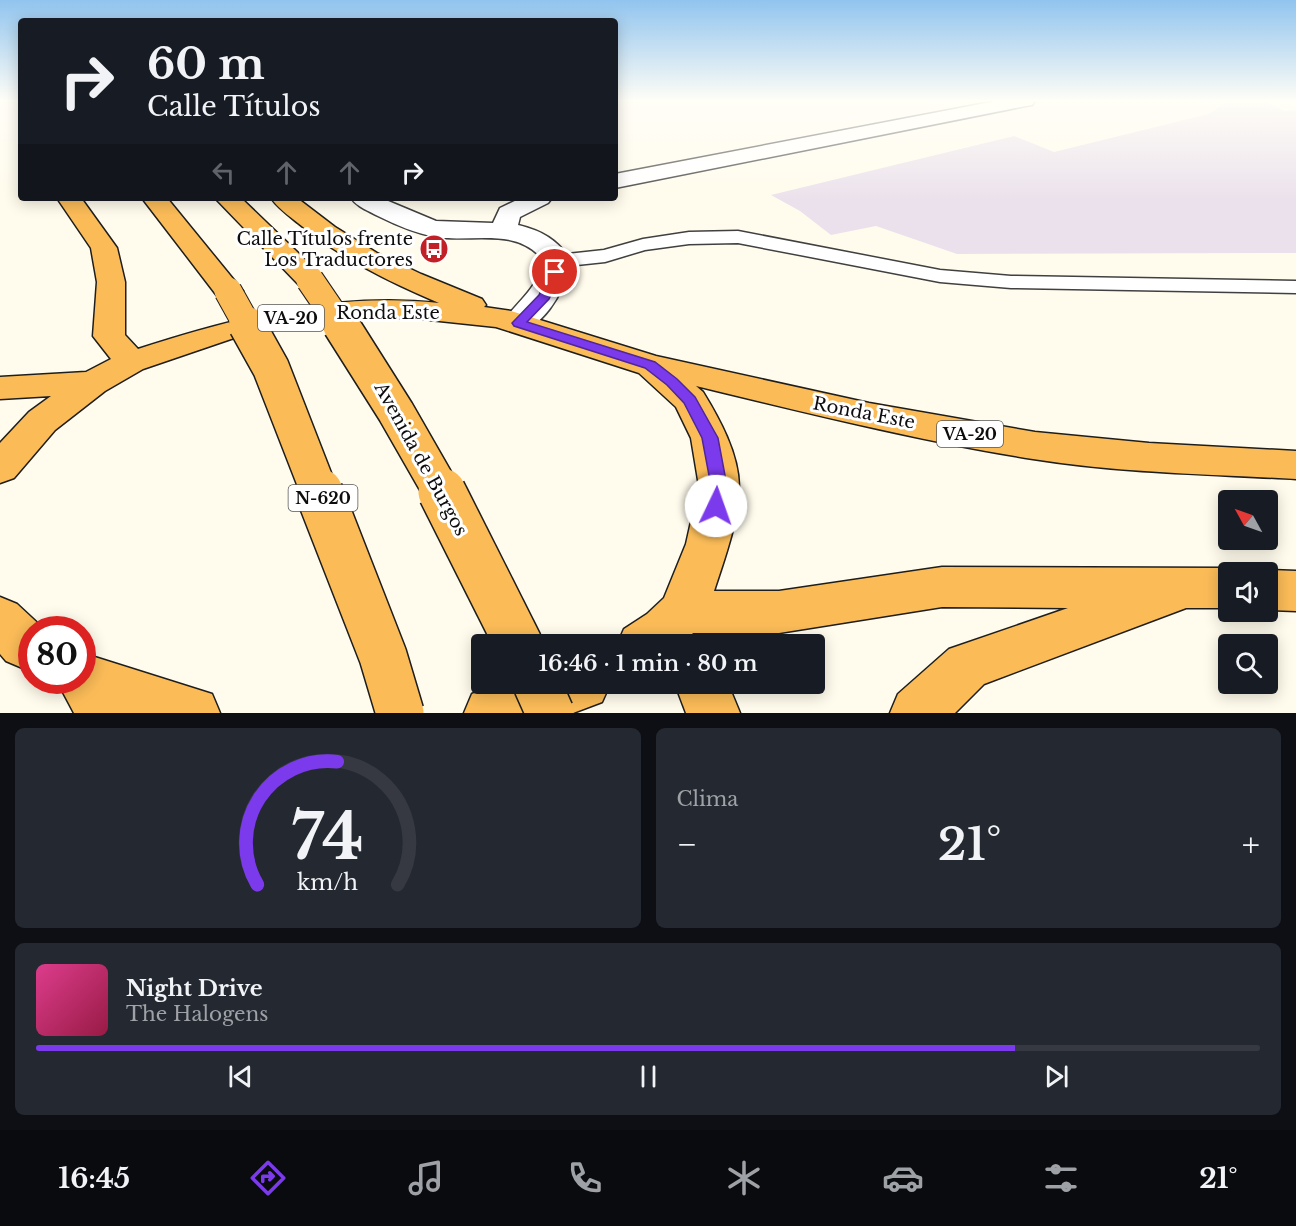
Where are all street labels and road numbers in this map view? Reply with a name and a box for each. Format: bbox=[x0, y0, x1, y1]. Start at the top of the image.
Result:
street label: Ronda Este bbox=[336, 302, 440, 324]
road number: VA-20 bbox=[258, 305, 324, 331]
street label: Avenida de Burgos bbox=[369, 378, 472, 540]
street label: Ronda Este bbox=[811, 392, 917, 434]
road number: VA-20 bbox=[937, 421, 1003, 447]
road number: N-620 bbox=[288, 485, 358, 511]

